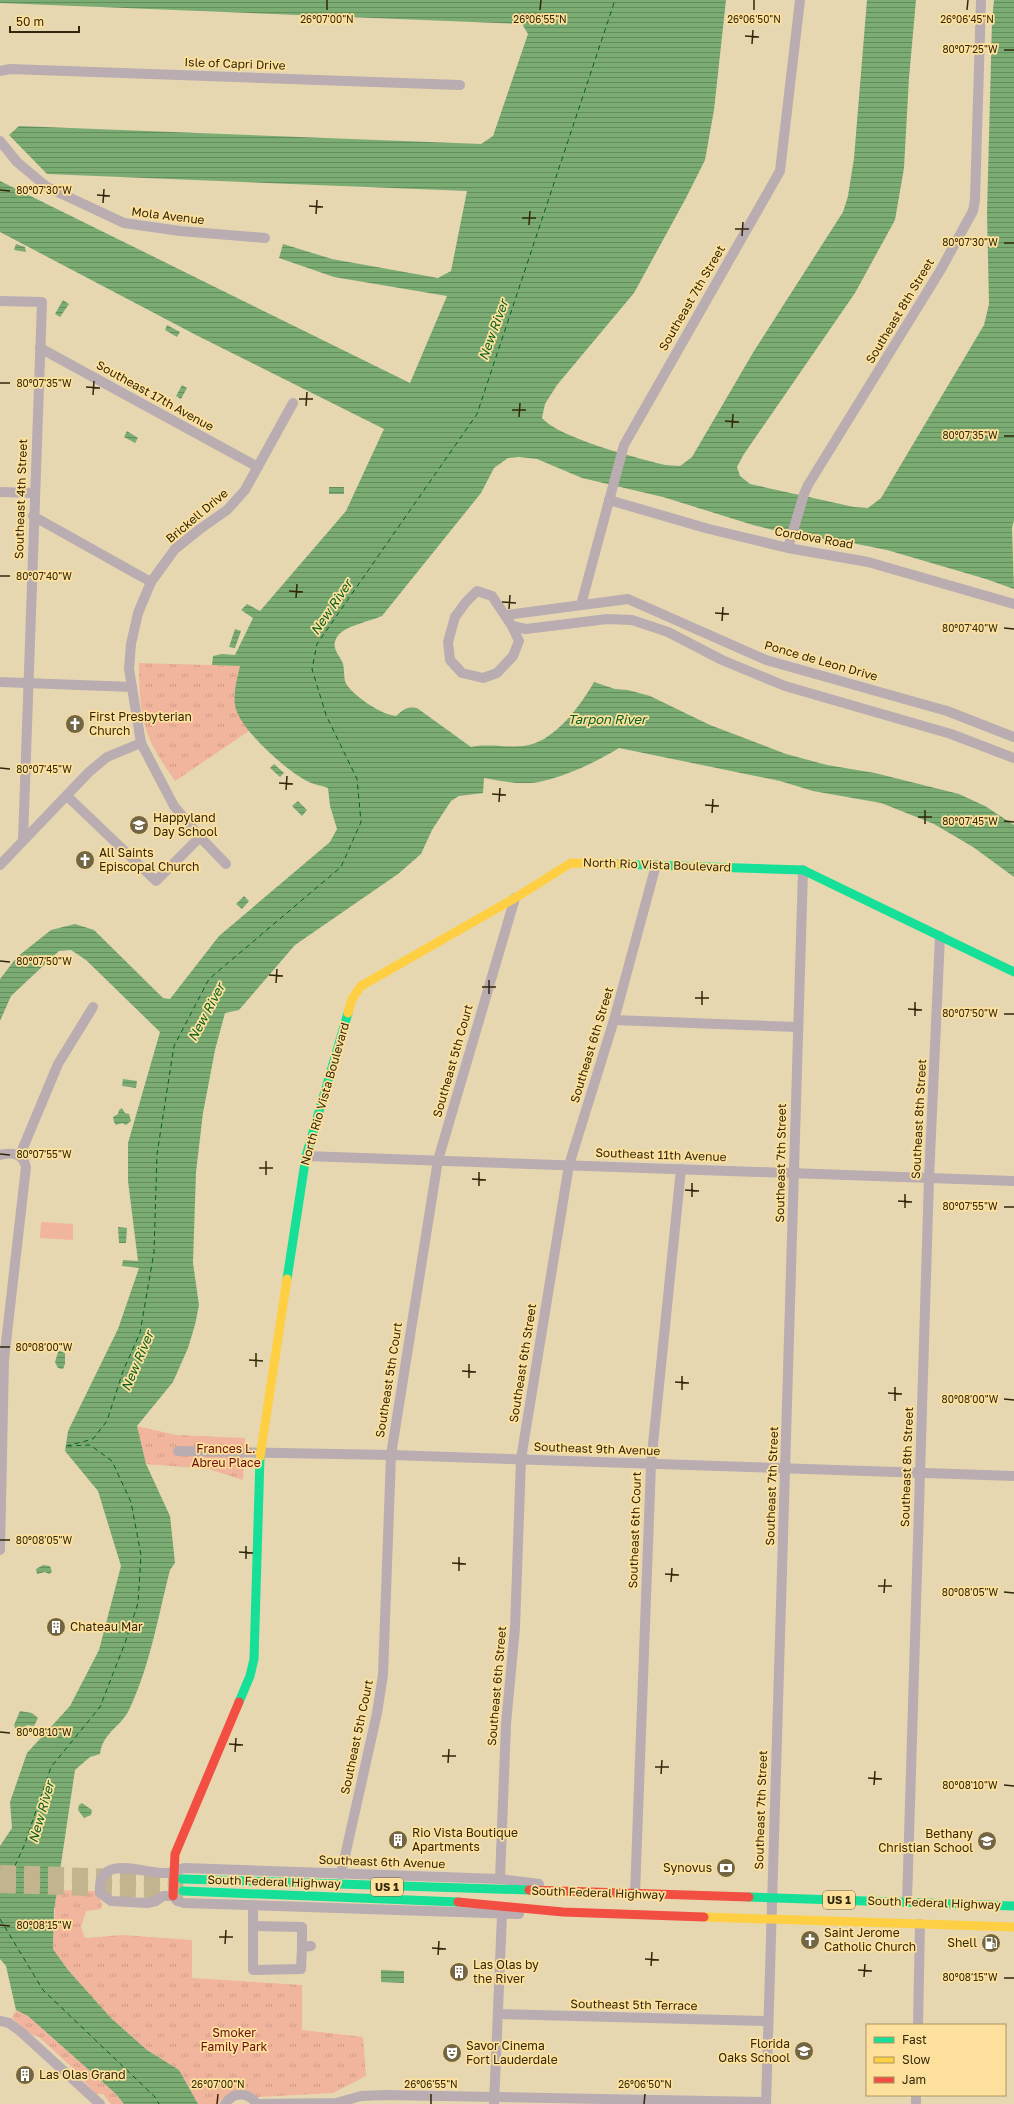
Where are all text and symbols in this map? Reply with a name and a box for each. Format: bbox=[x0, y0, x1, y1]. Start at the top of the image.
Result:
scale bar bbox=[10, 8, 79, 34]
text: 26°07'00"N bbox=[300, 13, 354, 25]
text: 26°06'55"N bbox=[513, 13, 567, 25]
text: 26°06'50"N bbox=[727, 13, 781, 25]
text: 26°06'45"N bbox=[940, 13, 994, 25]
text: 50 m bbox=[16, 14, 44, 29]
text: 80°07'25"W bbox=[942, 43, 998, 55]
street label: Isle of Capri Drive bbox=[184, 54, 286, 73]
text: 80°07'30"W bbox=[16, 184, 72, 196]
street label: Mola Avenue bbox=[131, 204, 205, 227]
text: 80°07'30"W bbox=[942, 236, 998, 248]
street label: Southeast 7th Street bbox=[655, 242, 728, 353]
street label: Southeast 8th Street bbox=[862, 255, 937, 366]
water label: New River bbox=[475, 296, 512, 362]
street label: Southeast 17th Avenue bbox=[94, 357, 217, 434]
text: 80°07'35"W bbox=[16, 377, 72, 389]
text: 80°07'35"W bbox=[942, 429, 998, 441]
street label: Southeast 4th Street bbox=[11, 438, 30, 559]
street label: Brickell Drive bbox=[163, 485, 231, 546]
street label: Cordova Road bbox=[773, 523, 855, 552]
text: 80°07'40"W bbox=[16, 570, 72, 582]
water label: New River bbox=[307, 575, 356, 638]
text: 80°07'40"W bbox=[942, 622, 998, 634]
street label: Ponce de Leon Drive bbox=[763, 637, 880, 684]
place label: First Presbyterian Church bbox=[89, 709, 192, 738]
water label: Tarpon River bbox=[568, 711, 648, 727]
church icon: First Presbyterian Church bbox=[64, 713, 86, 735]
text: 80°07'45"W bbox=[16, 763, 72, 775]
place label: Happyland Day School bbox=[153, 810, 218, 839]
school or university icon: Happyland Day School bbox=[128, 814, 150, 836]
text: 80°07'45"W bbox=[942, 815, 998, 827]
place label: All Saints Episcopal Church bbox=[99, 845, 199, 874]
church icon: All Saints Episcopal Church bbox=[74, 849, 96, 871]
street label: North Rio Vista Boulevard bbox=[583, 854, 731, 875]
text: 80°07'50"W bbox=[16, 955, 72, 967]
water label: New River bbox=[184, 979, 229, 1044]
street label: Southeast 6th Street bbox=[567, 985, 616, 1105]
street label: Southeast 5th Court bbox=[429, 1003, 476, 1119]
text: 80°07'50"W bbox=[942, 1007, 998, 1019]
street label: North Rio Vista Boulevard bbox=[297, 1021, 352, 1167]
street label: Southeast 8th Street bbox=[908, 1058, 929, 1179]
street label: Southeast 7th Street bbox=[772, 1103, 789, 1223]
street label: Southeast 11th Avenue bbox=[595, 1145, 727, 1164]
text: 80°07'55"W bbox=[16, 1148, 72, 1160]
text: 80°07'55"W bbox=[942, 1200, 998, 1212]
street label: Southeast 6th Street bbox=[506, 1302, 539, 1423]
street label: Southeast 5th Court bbox=[372, 1321, 405, 1439]
water label: New River bbox=[117, 1327, 157, 1393]
text: 80°08'00"W bbox=[16, 1341, 73, 1353]
text: 80°08'00"W bbox=[942, 1393, 999, 1405]
street label: Southeast 8th Street bbox=[897, 1406, 916, 1527]
street label: Southeast 7th Street bbox=[762, 1426, 781, 1546]
street label: Southeast 9th Avenue bbox=[533, 1439, 661, 1458]
park label: Frances L. Abreu Place bbox=[191, 1441, 261, 1470]
street label: Southeast 6th Court bbox=[625, 1471, 644, 1589]
text: 80°08'05"W bbox=[16, 1534, 73, 1546]
text: 80°08'05"W bbox=[942, 1586, 999, 1598]
building icon: Chateau Mar bbox=[45, 1616, 67, 1638]
place label: Chateau Mar bbox=[70, 1619, 143, 1634]
street label: Southeast 6th Street bbox=[484, 1625, 509, 1746]
street label: Southeast 5th Court bbox=[337, 1678, 376, 1796]
text: 80°08'10"W bbox=[16, 1726, 72, 1738]
street label: Southeast 7th Street bbox=[751, 1750, 770, 1870]
water label: New River bbox=[25, 1778, 58, 1844]
text: 80°08'10"W bbox=[942, 1779, 998, 1791]
place label: Rio Vista Boutique Apartments bbox=[412, 1825, 518, 1854]
place label: Bethany Christian School bbox=[878, 1826, 973, 1855]
building icon: Rio Vista Boutique Apartments bbox=[387, 1829, 409, 1851]
school or university icon: Bethany Christian School bbox=[976, 1830, 998, 1852]
street label: Southeast 6th Avenue bbox=[318, 1852, 446, 1871]
bank icon: Synovus bbox=[715, 1857, 737, 1879]
place label: Synovus bbox=[663, 1860, 712, 1875]
street label: South Federal Highway bbox=[207, 1872, 341, 1891]
road number: US 1 bbox=[371, 1878, 403, 1896]
street label: South Federal Highway bbox=[531, 1883, 665, 1902]
road number: US 1 bbox=[823, 1891, 855, 1909]
street label: South Federal Highway bbox=[867, 1893, 1001, 1912]
text: 80°08'15"W bbox=[16, 1919, 72, 1931]
place label: Saint Jerome Catholic Church bbox=[824, 1925, 916, 1954]
church icon: Saint Jerome Catholic Church bbox=[799, 1929, 821, 1951]
fuel station icon: Shell bbox=[980, 1932, 1002, 1954]
place label: Shell bbox=[947, 1935, 977, 1950]
place label: Las Olas by the River bbox=[473, 1957, 539, 1986]
building icon: Las Olas by the River bbox=[448, 1961, 470, 1983]
text: 80°08'15"W bbox=[942, 1971, 998, 1983]
street label: Southeast 5th Terrace bbox=[570, 1996, 698, 2013]
legend bbox=[866, 2024, 1006, 2096]
park label: Smoker Family Park bbox=[201, 2025, 268, 2054]
text: Fast bbox=[902, 2032, 927, 2047]
place label: Florida Oaks School bbox=[718, 2036, 790, 2065]
place label: Savor Cinema Fort Lauderdale bbox=[466, 2038, 558, 2067]
school or university icon: Florida Oaks School bbox=[793, 2040, 815, 2062]
theatre icon: Savor Cinema Fort Lauderdale bbox=[441, 2042, 463, 2064]
text: Slow bbox=[902, 2052, 930, 2067]
building icon: Las Olas Grand bbox=[14, 2064, 36, 2086]
place label: Las Olas Grand bbox=[39, 2067, 126, 2082]
text: Jam bbox=[902, 2072, 926, 2087]
text: 26°07'00"N bbox=[191, 2078, 245, 2090]
text: 26°06'55"N bbox=[404, 2078, 458, 2090]
text: 26°06'50"N bbox=[618, 2078, 672, 2090]

